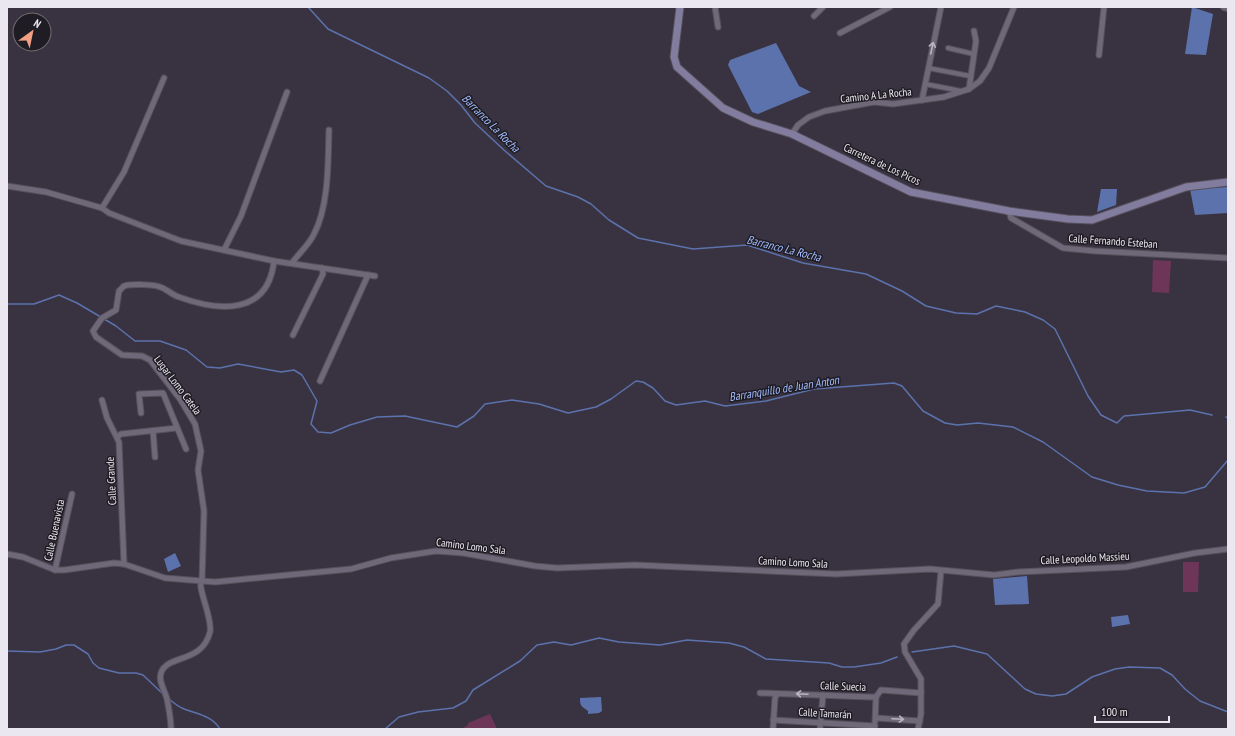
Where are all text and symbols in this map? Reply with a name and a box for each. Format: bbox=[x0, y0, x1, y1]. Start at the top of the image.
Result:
north arrow bbox=[12, 12, 52, 52]
text: N bbox=[31, 16, 44, 31]
one-way arrow bbox=[929, 42, 937, 55]
street label: Camino A La Rocha bbox=[840, 84, 912, 106]
water label: Barranco La Rocha bbox=[459, 91, 524, 156]
street label: Carretera de Los Picos bbox=[841, 140, 923, 188]
street label: Calle Fernando Esteban bbox=[1068, 231, 1158, 251]
water label: Barranco La Rocha bbox=[745, 232, 824, 265]
street label: Lugar Lomo Catela bbox=[151, 353, 205, 417]
water label: Barranquillo de Juan Anton bbox=[728, 372, 841, 404]
street label: Calle Grande bbox=[103, 456, 119, 505]
street label: Calle Buenavista bbox=[41, 498, 67, 562]
street label: Camino Lomo Sala bbox=[435, 535, 507, 557]
street label: Calle Leopoldo Massieu bbox=[1040, 549, 1130, 567]
street label: Camino Lomo Sala bbox=[758, 553, 828, 571]
street label: Calle Suecia bbox=[820, 678, 866, 694]
one-way arrow bbox=[796, 690, 809, 697]
scale bar bbox=[1095, 698, 1169, 724]
text: 100 m bbox=[1101, 704, 1128, 719]
street label: Calle Tamarán bbox=[798, 705, 852, 721]
one-way arrow bbox=[891, 716, 904, 723]

